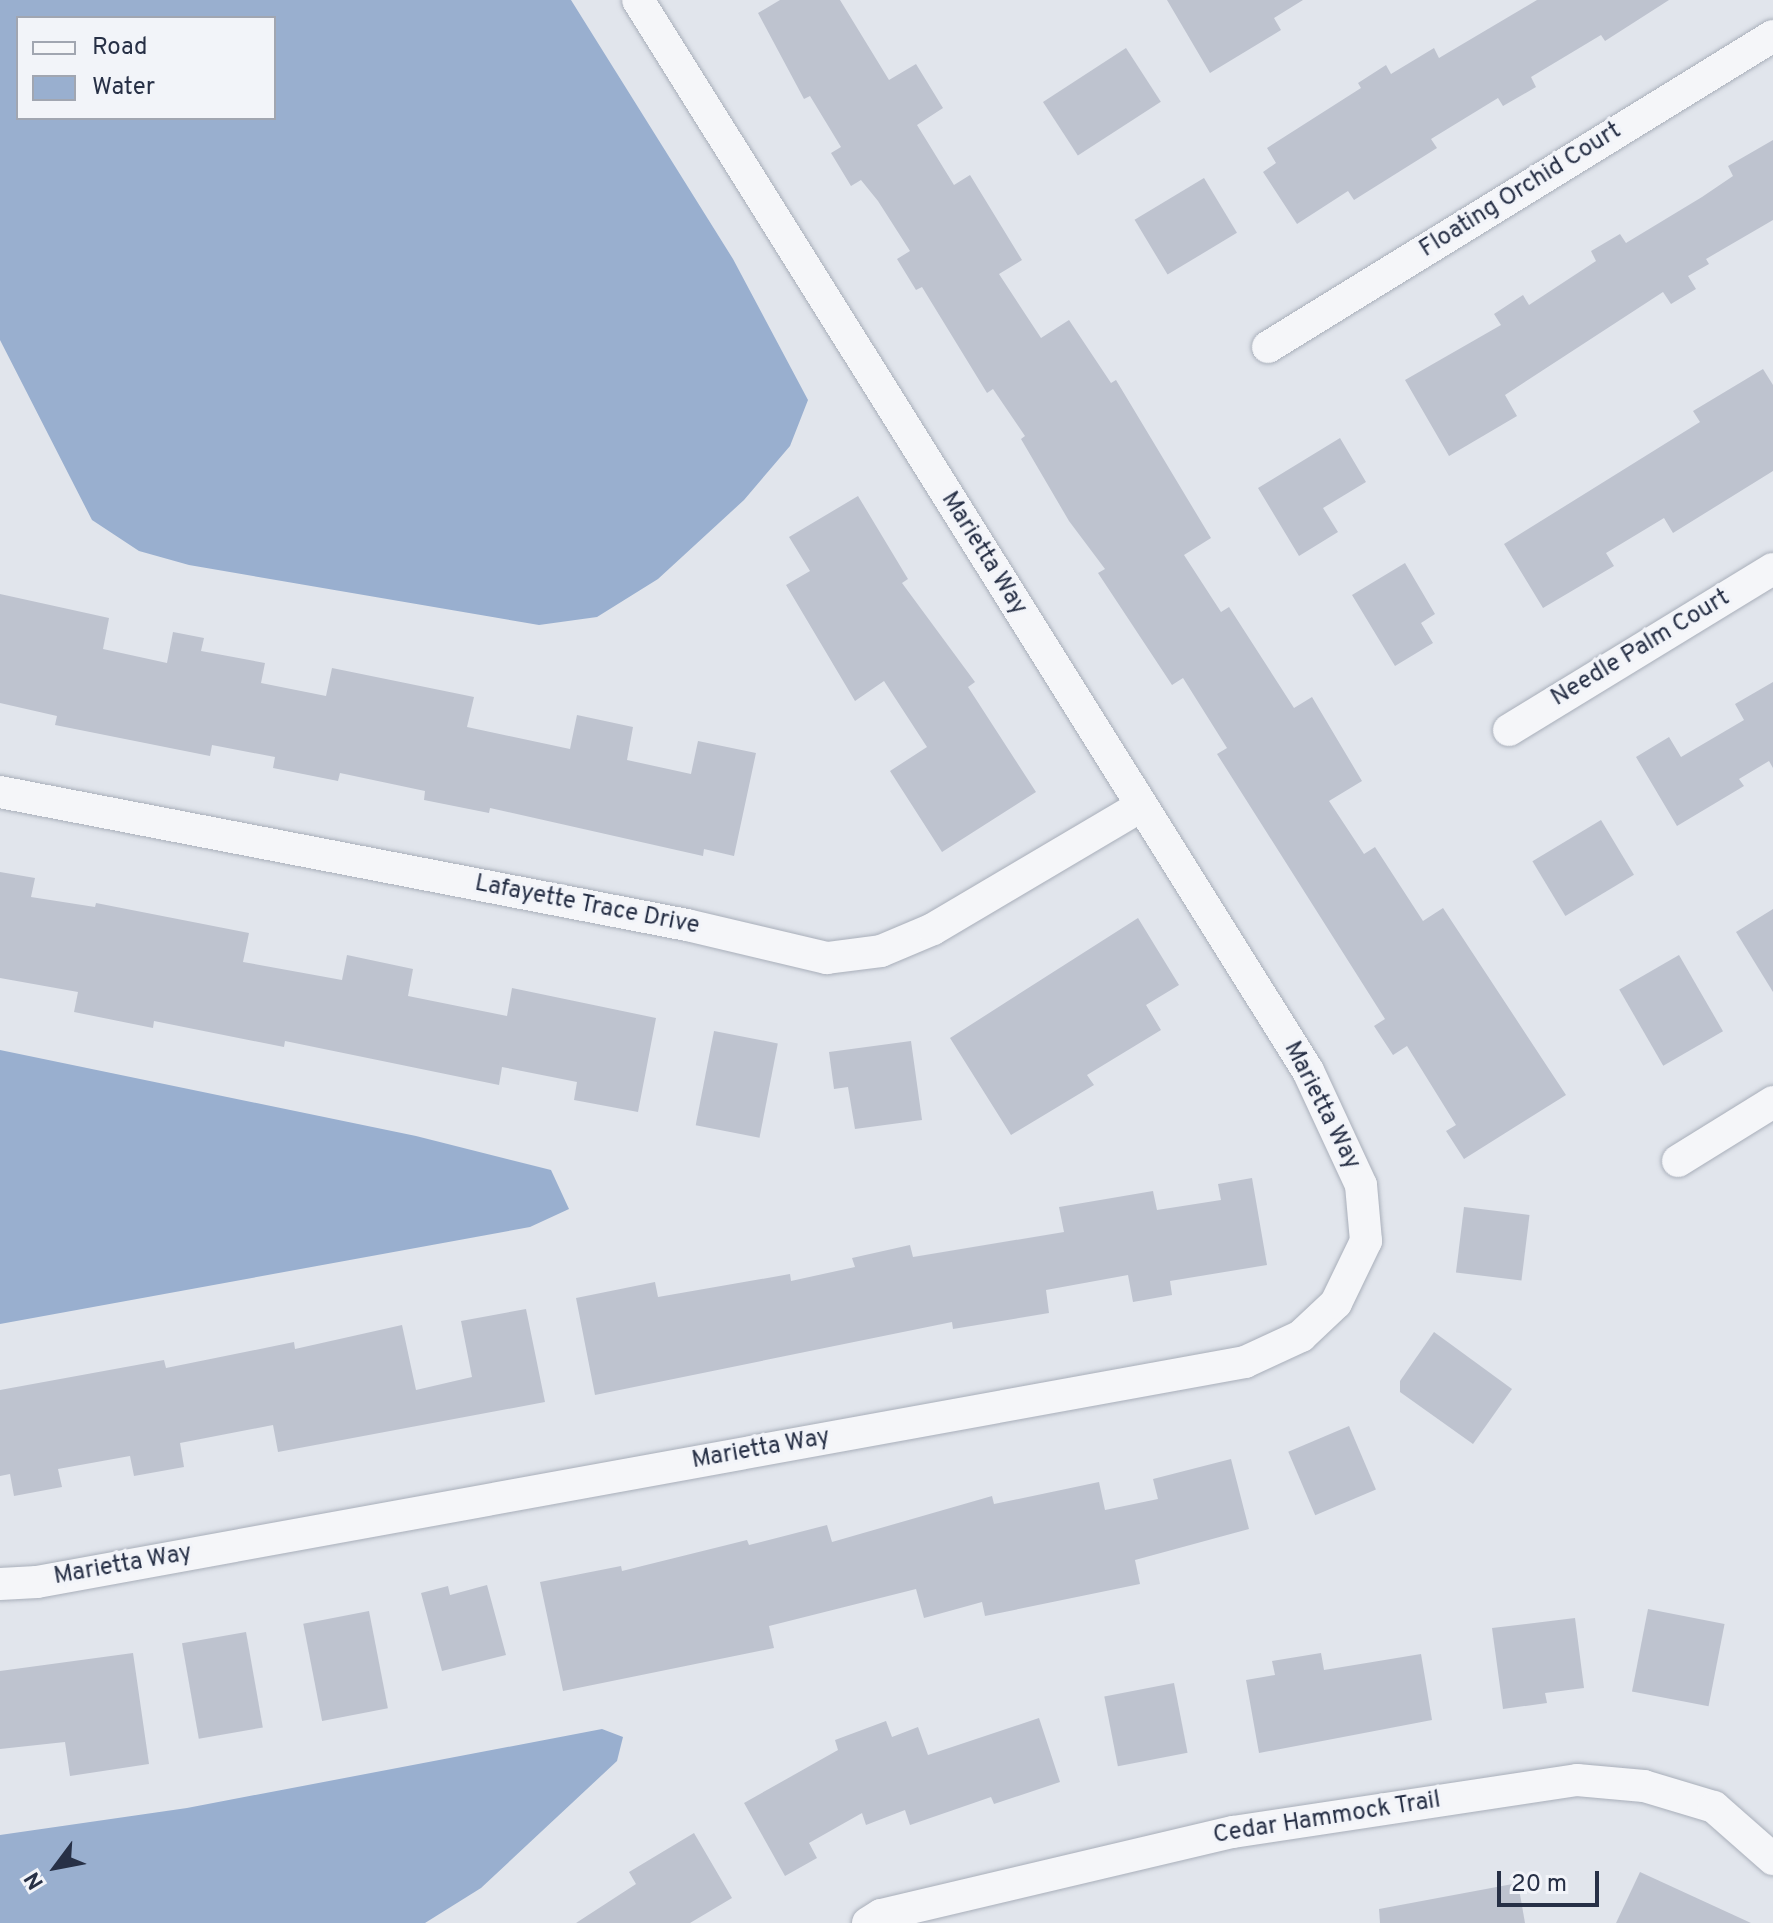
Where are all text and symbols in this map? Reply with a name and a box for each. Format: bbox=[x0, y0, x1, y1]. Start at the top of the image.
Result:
legend bbox=[16, 16, 276, 120]
text: Road bbox=[92, 33, 148, 63]
text: Water bbox=[92, 73, 155, 103]
street label: Floating Orchid Court bbox=[1415, 117, 1627, 265]
street label: Marietta Way bbox=[934, 487, 1032, 621]
street label: Needle Palm Court bbox=[1547, 584, 1735, 714]
street label: Lafayette Trace Drive bbox=[472, 870, 702, 942]
street label: Marietta Way bbox=[1276, 1037, 1366, 1175]
street label: Marietta Way bbox=[689, 1424, 833, 1476]
street label: Marietta Way bbox=[51, 1540, 195, 1592]
street label: Cedar Hammock Trail bbox=[1211, 1787, 1443, 1851]
north arrow bbox=[16, 1827, 96, 1907]
scale bar bbox=[1501, 1855, 1603, 1905]
text: N bbox=[20, 1866, 51, 1894]
text: 20 m bbox=[1511, 1870, 1567, 1900]

